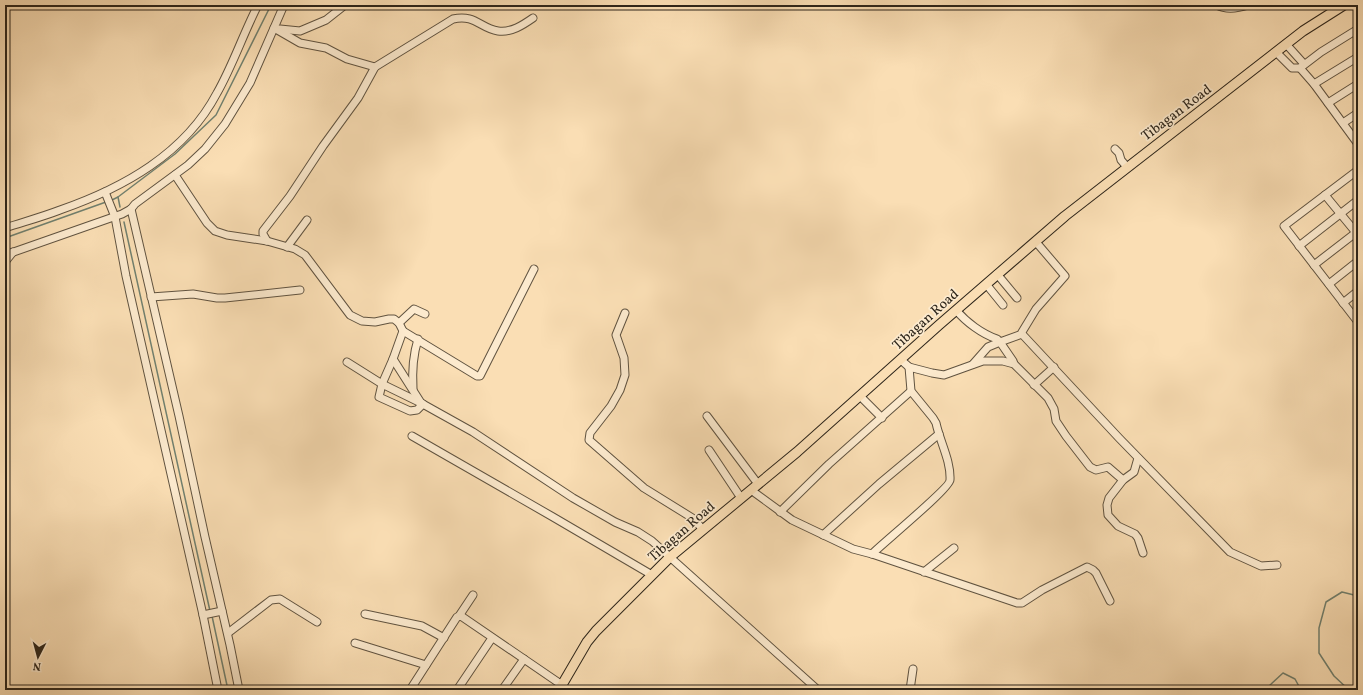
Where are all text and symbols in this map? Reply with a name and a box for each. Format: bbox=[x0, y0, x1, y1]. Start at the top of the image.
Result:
street label: Tibagan Road bbox=[1138, 81, 1216, 146]
street label: Tibagan Road bbox=[889, 285, 963, 355]
street label: Tibagan Road bbox=[644, 498, 720, 567]
north arrow bbox=[18, 637, 58, 677]
text: N bbox=[32, 658, 42, 673]

